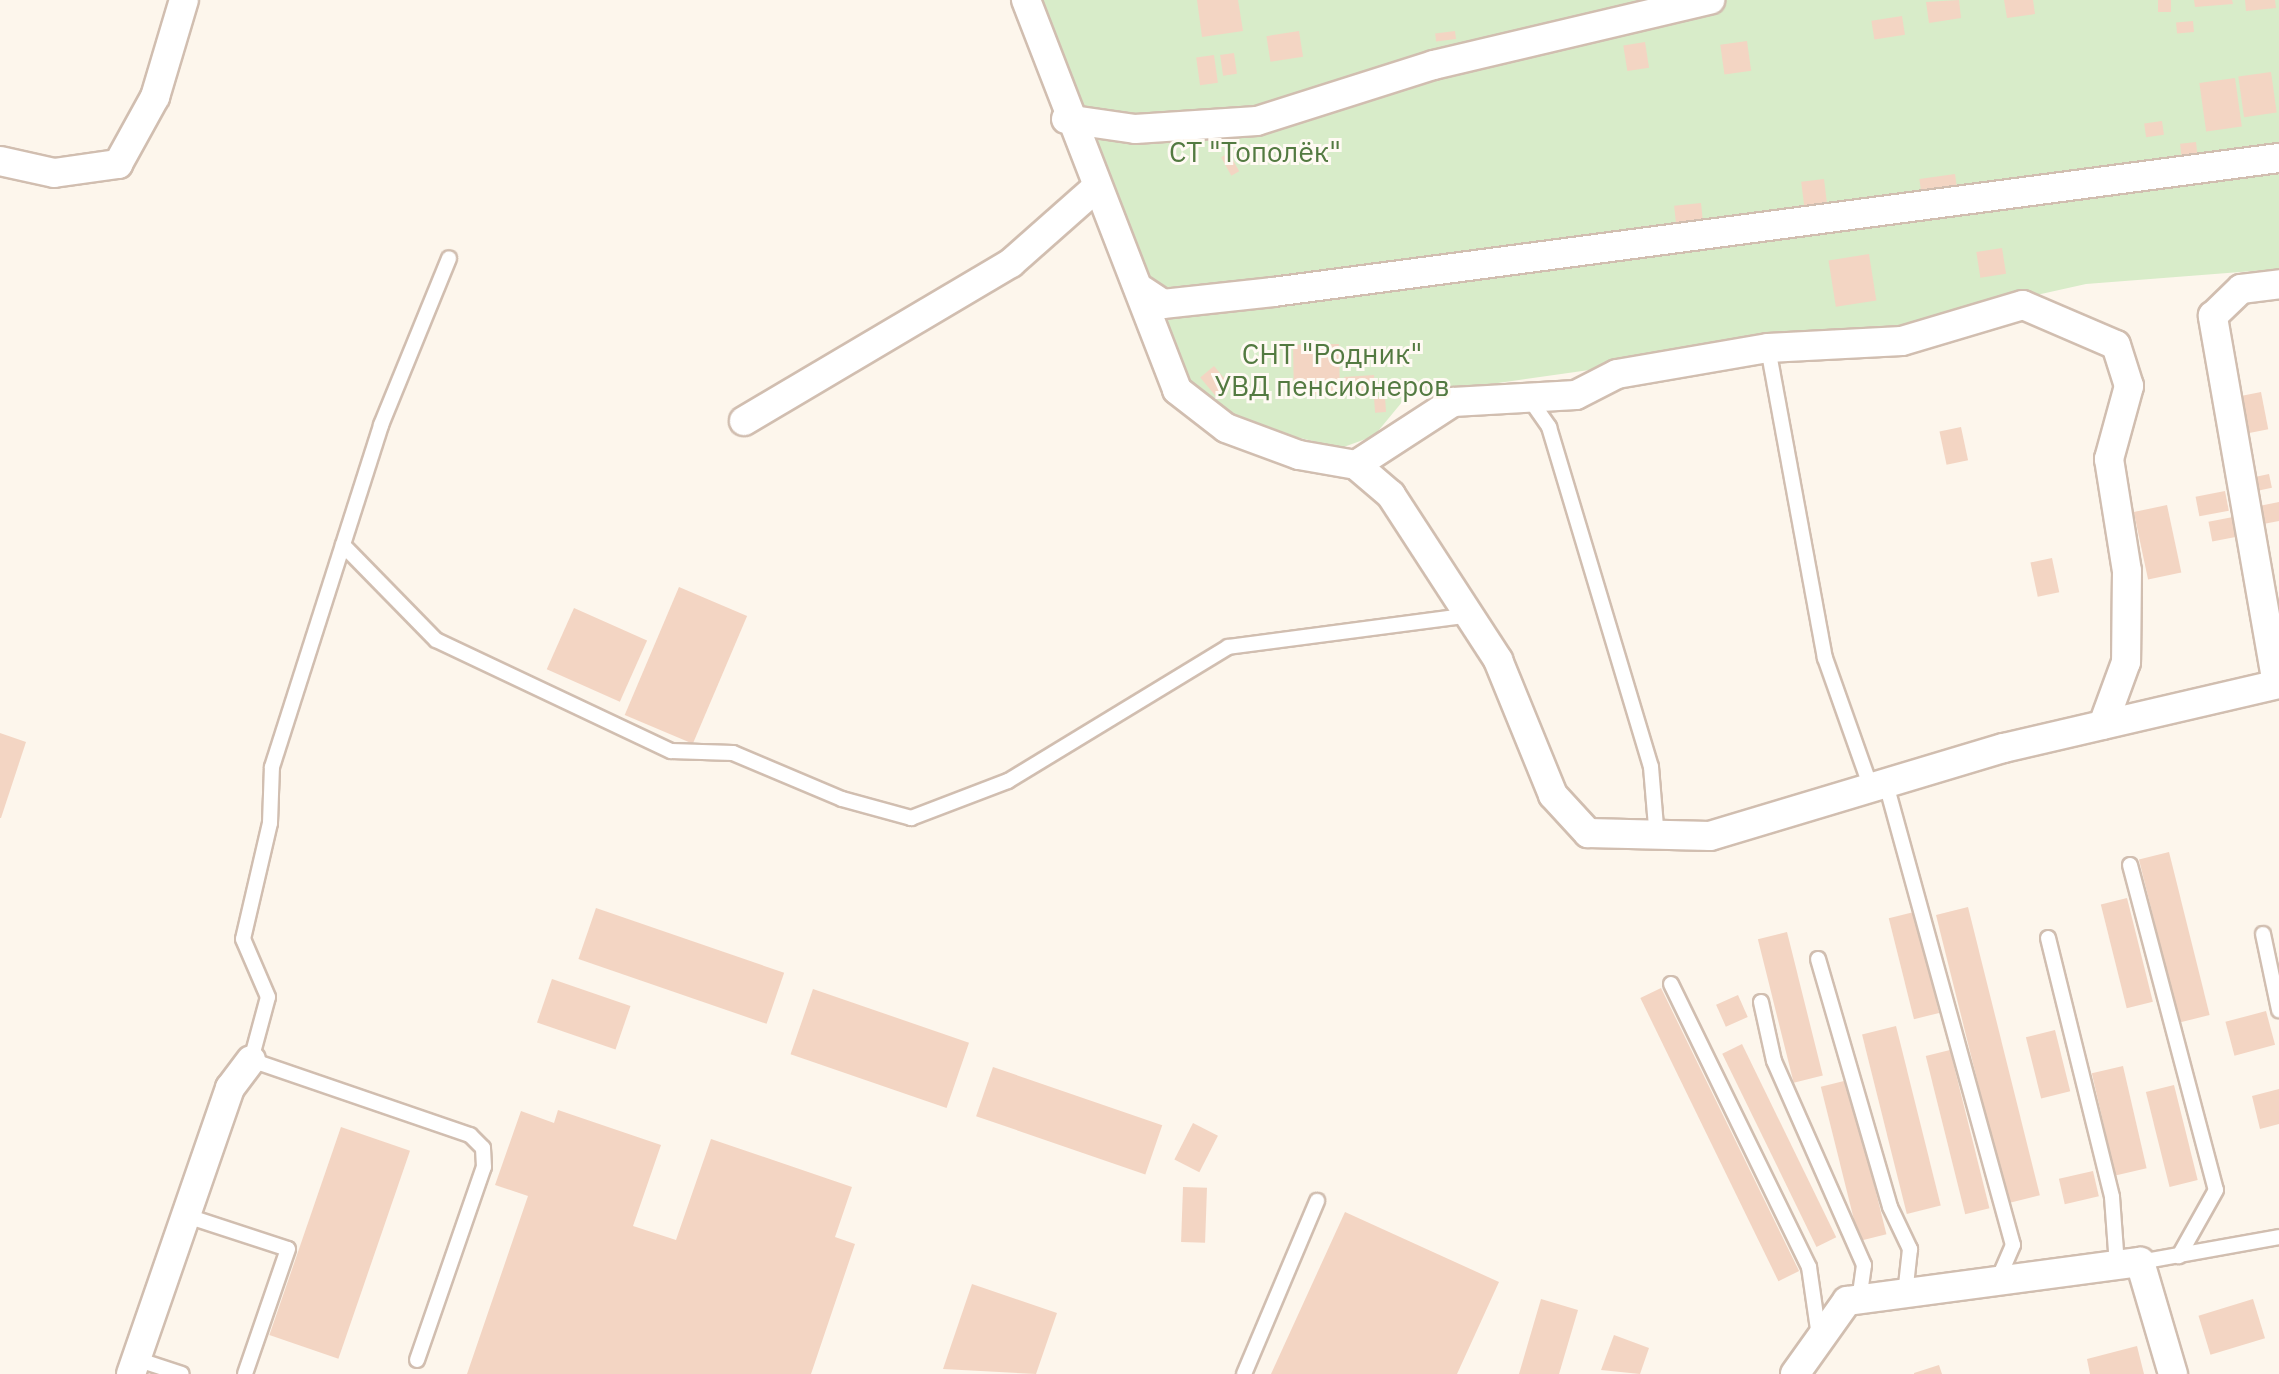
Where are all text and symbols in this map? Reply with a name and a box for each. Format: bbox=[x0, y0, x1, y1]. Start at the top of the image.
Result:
park label: СТ "Тополёк" bbox=[1169, 135, 1341, 169]
park label: СНТ "Родник" УВД пенсионеров bbox=[1214, 337, 1450, 403]

